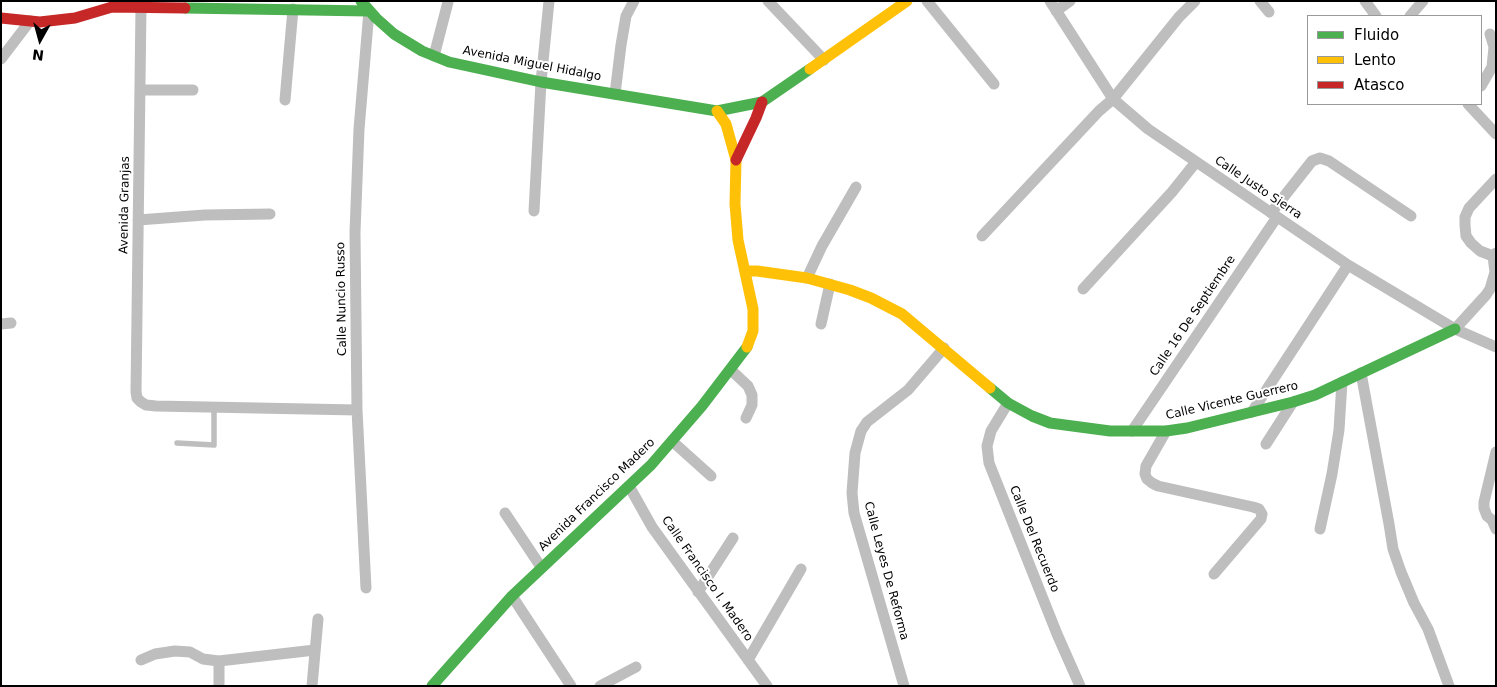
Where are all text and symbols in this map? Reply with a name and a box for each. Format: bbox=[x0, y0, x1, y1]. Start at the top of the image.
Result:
north arrow bbox=[15, 15, 65, 65]
legend bbox=[1307, 15, 1482, 105]
text: Fluido bbox=[1354, 26, 1399, 44]
street label: Avenida Miguel Hidalgo bbox=[462, 44, 602, 84]
text: N bbox=[31, 46, 45, 64]
text: Lento bbox=[1354, 51, 1396, 69]
text: Atasco bbox=[1354, 76, 1404, 94]
street label: Calle Justo Sierra bbox=[1212, 153, 1304, 223]
street label: Avenida Granjas bbox=[117, 156, 133, 254]
street label: Calle Nuncio Russo bbox=[334, 242, 350, 356]
street label: Calle 16 De Septiembre bbox=[1147, 253, 1239, 379]
street label: Calle Vicente Guerrero bbox=[1164, 379, 1300, 423]
street label: Avenida Francisco Madero bbox=[536, 436, 658, 554]
street label: Calle Del Recuerdo bbox=[1006, 484, 1062, 594]
street label: Calle Leyes De Reforma bbox=[861, 500, 911, 642]
street label: Calle Francisco I. Madero bbox=[658, 514, 756, 644]

